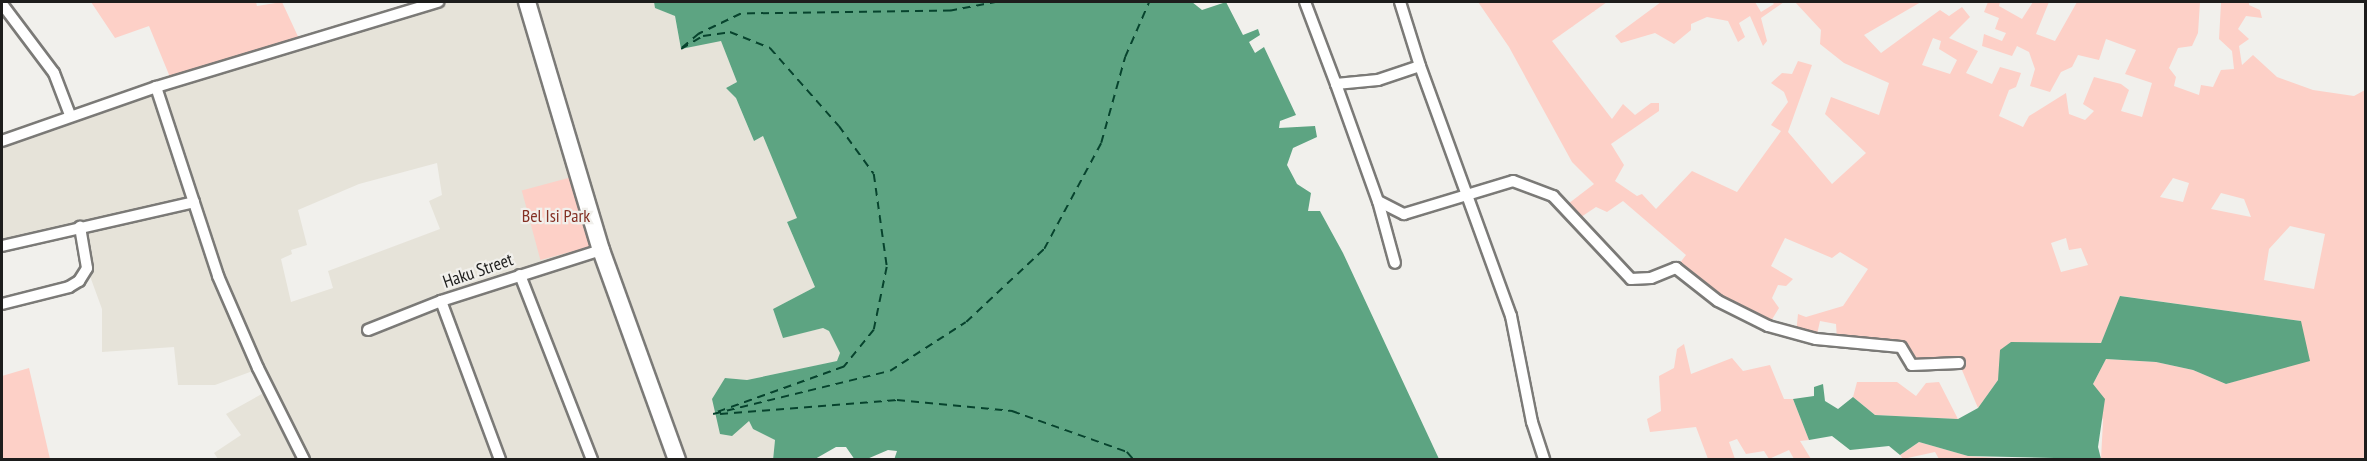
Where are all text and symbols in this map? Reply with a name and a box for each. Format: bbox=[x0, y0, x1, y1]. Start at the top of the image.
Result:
park label: Bel Isi Park bbox=[522, 205, 590, 227]
street label: Haku Street bbox=[440, 249, 516, 293]

